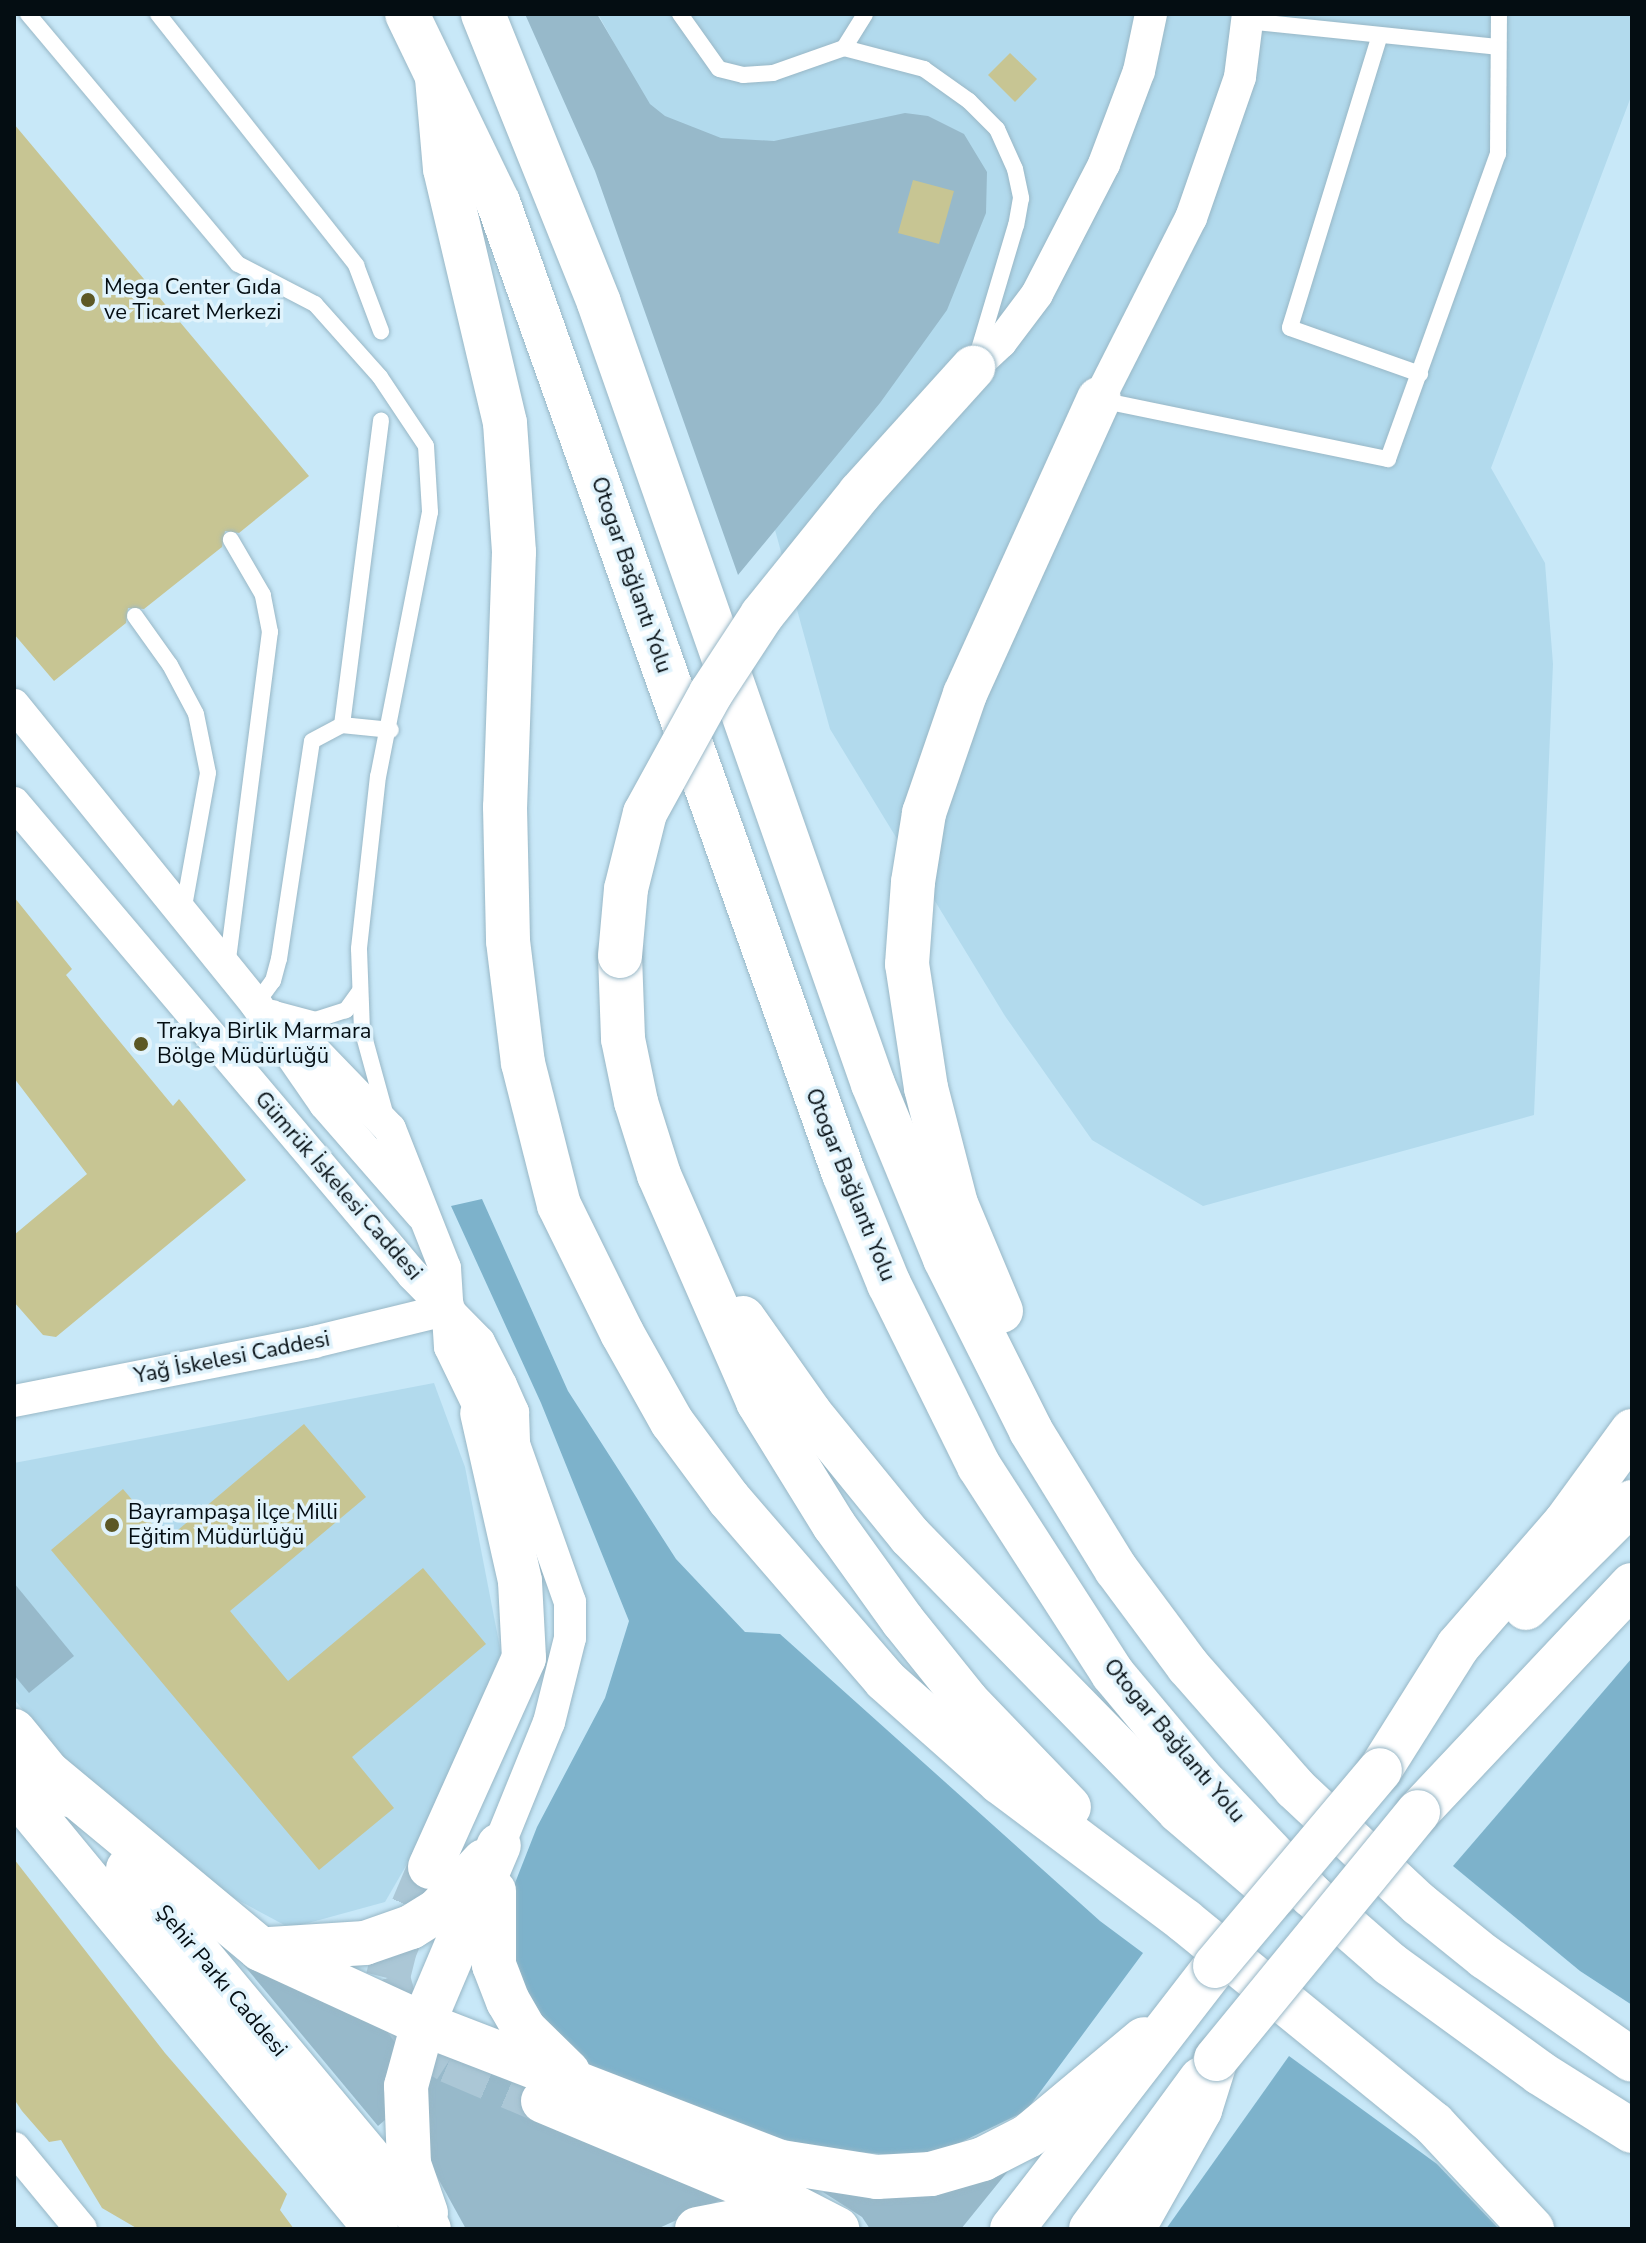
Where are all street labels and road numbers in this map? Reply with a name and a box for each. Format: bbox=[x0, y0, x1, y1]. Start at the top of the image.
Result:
street label: Otogar Bağlantı Yolu bbox=[585, 473, 677, 677]
street label: Otogar Bağlantı Yolu bbox=[799, 1085, 901, 1285]
street label: Gümrük İskelesi Caddesi bbox=[249, 1086, 427, 1286]
street label: Yağ İskelesi Caddesi bbox=[132, 1326, 332, 1390]
street label: Otogar Bağlantı Yolu bbox=[1098, 1654, 1250, 1828]
street label: Şehir Parkı Caddesi bbox=[150, 1900, 292, 2062]

